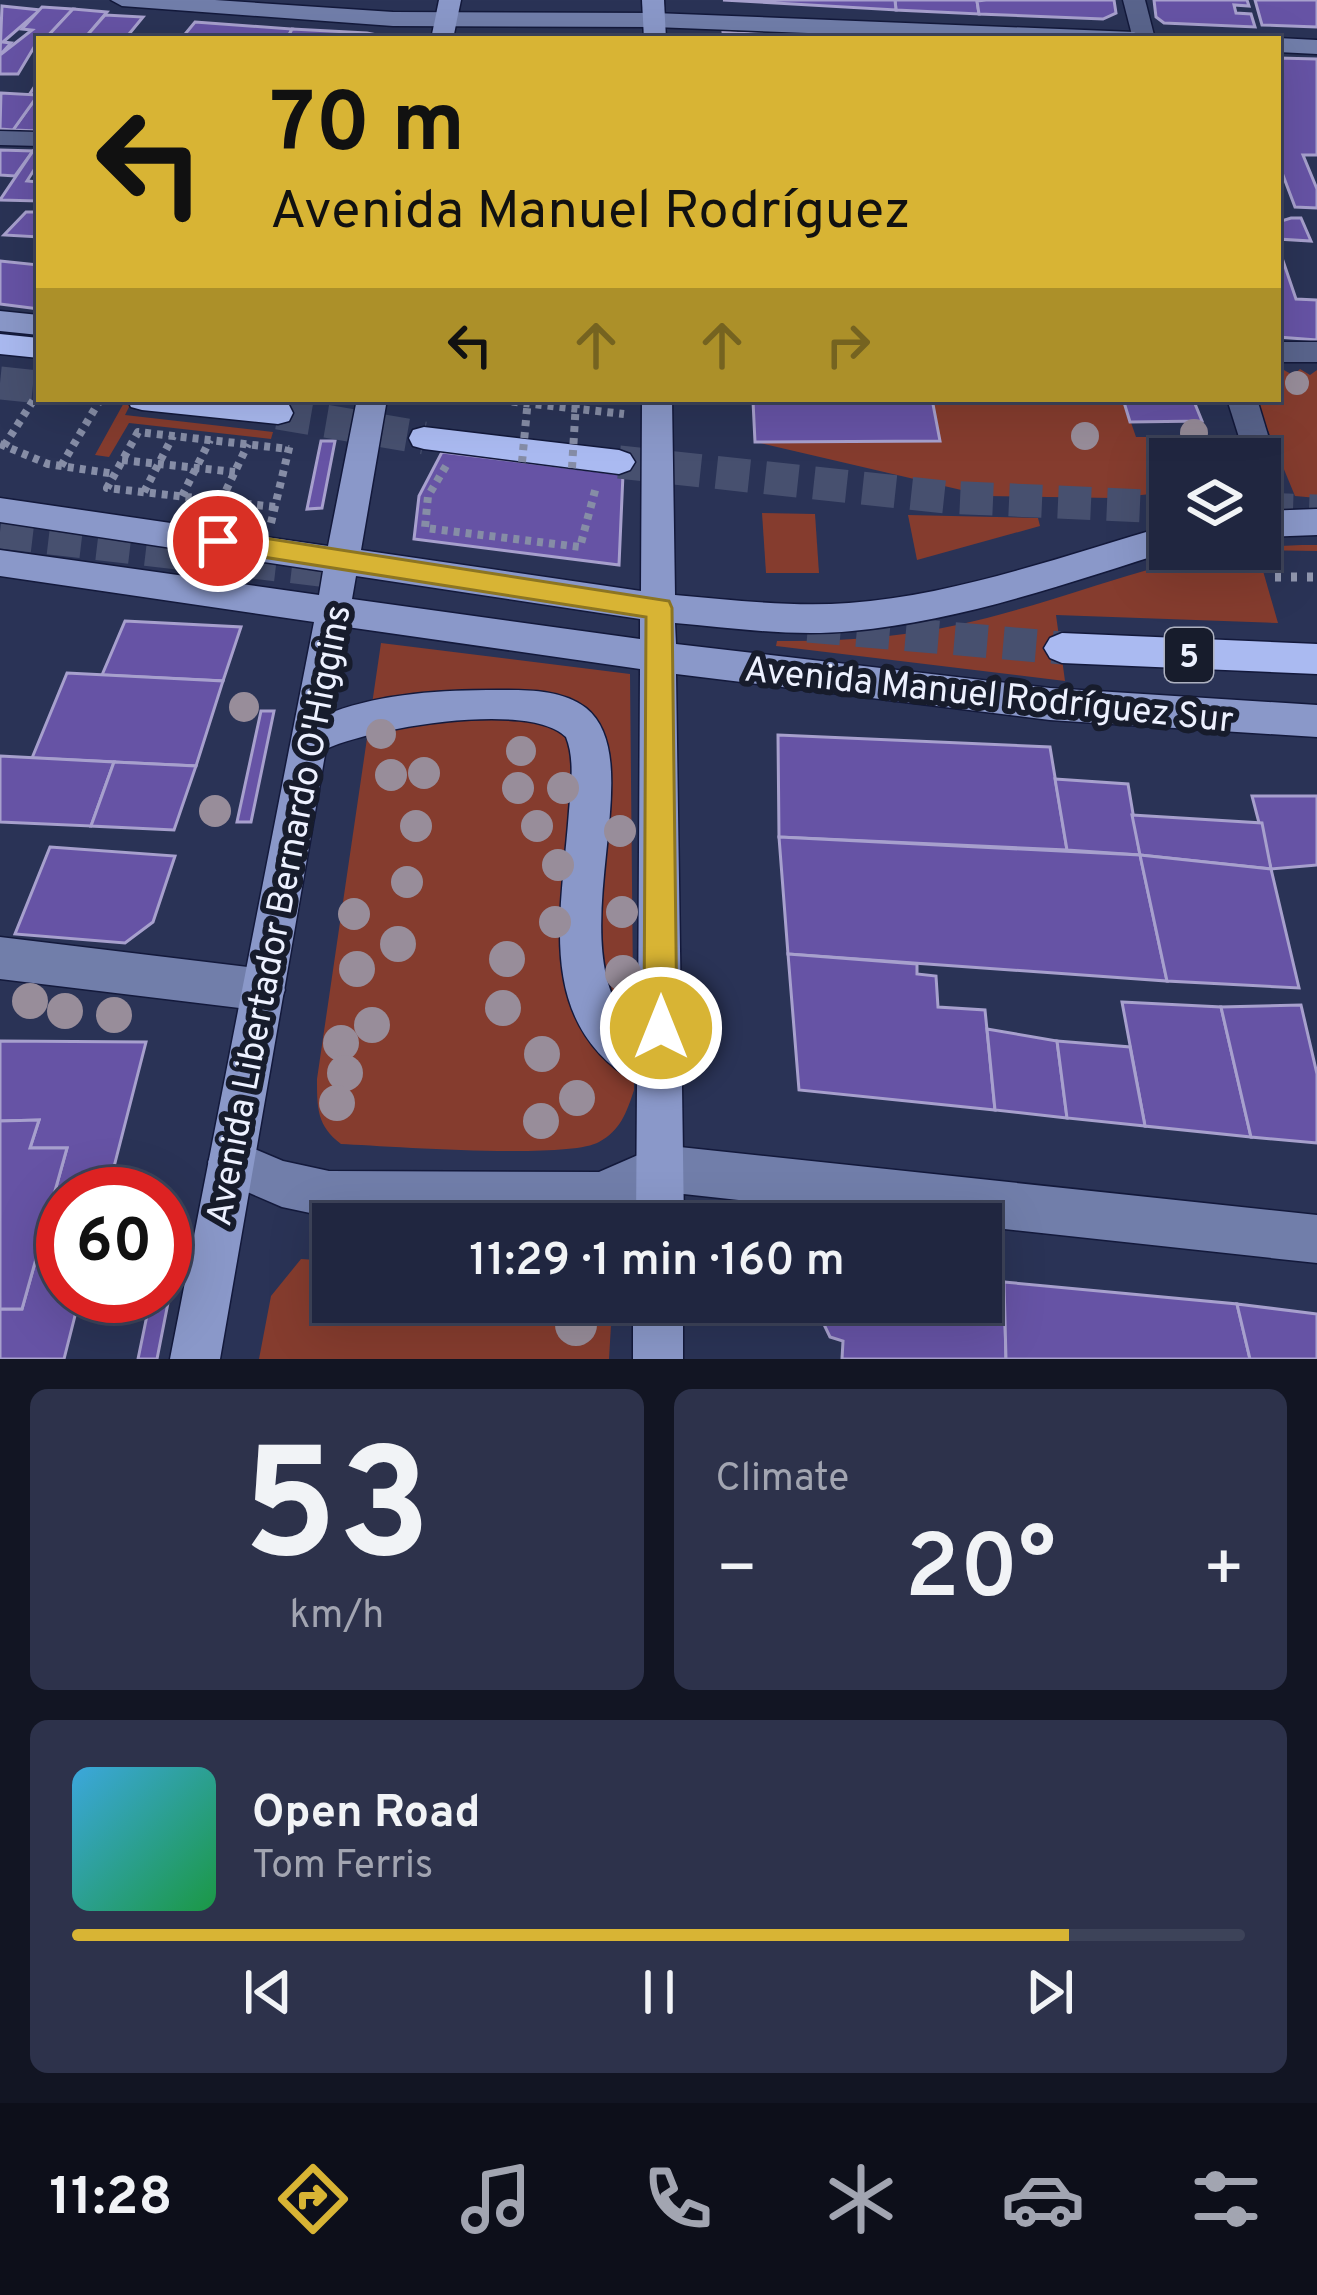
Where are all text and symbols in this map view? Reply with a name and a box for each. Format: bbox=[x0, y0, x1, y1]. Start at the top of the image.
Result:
text: 70 m bbox=[270, 75, 465, 181]
icon: left bbox=[72, 84, 228, 240]
text: Avenida Manuel Rodríguez bbox=[270, 179, 911, 248]
icon: left bbox=[437, 312, 503, 378]
icon: ahead bbox=[563, 312, 629, 378]
icon: ahead bbox=[689, 312, 755, 378]
icon: right bbox=[815, 312, 881, 378]
map controls bbox=[1149, 438, 1281, 570]
button: layers bbox=[1149, 438, 1281, 570]
pin bbox=[167, 490, 269, 592]
icon: arrive bbox=[185, 508, 251, 574]
street label: Avenida Libertador Bernardo O'Higgins bbox=[198, 601, 364, 1230]
road number: 5 bbox=[1165, 628, 1213, 682]
street label: Avenida Manuel Rodríguez Sur bbox=[742, 648, 1236, 746]
position arrow bbox=[598, 965, 724, 1091]
speed limit sign: 60 bbox=[36, 1167, 192, 1323]
text: 11:29 · 1 min · 160 m bbox=[469, 1234, 845, 1291]
text: 53 bbox=[242, 1416, 431, 1614]
text: Climate bbox=[716, 1456, 849, 1505]
text: 20° bbox=[905, 1516, 1056, 1629]
text: − bbox=[716, 1531, 758, 1614]
text: + bbox=[1202, 1531, 1245, 1614]
text: km/h bbox=[289, 1593, 384, 1642]
text: Open Road bbox=[252, 1786, 480, 1843]
text: Tom Ferris bbox=[252, 1843, 433, 1892]
icon: previous bbox=[235, 1959, 301, 2025]
icon: pause bbox=[626, 1959, 692, 2025]
icon: next bbox=[1017, 1959, 1083, 2025]
icon: directions bbox=[271, 2157, 355, 2241]
icon: music bbox=[454, 2157, 538, 2241]
icon: phone bbox=[636, 2157, 720, 2241]
icon: climate bbox=[819, 2157, 903, 2241]
icon: car bbox=[1001, 2157, 1085, 2241]
icon: filters bbox=[1184, 2157, 1268, 2241]
text: 11:28 bbox=[49, 2165, 173, 2234]

